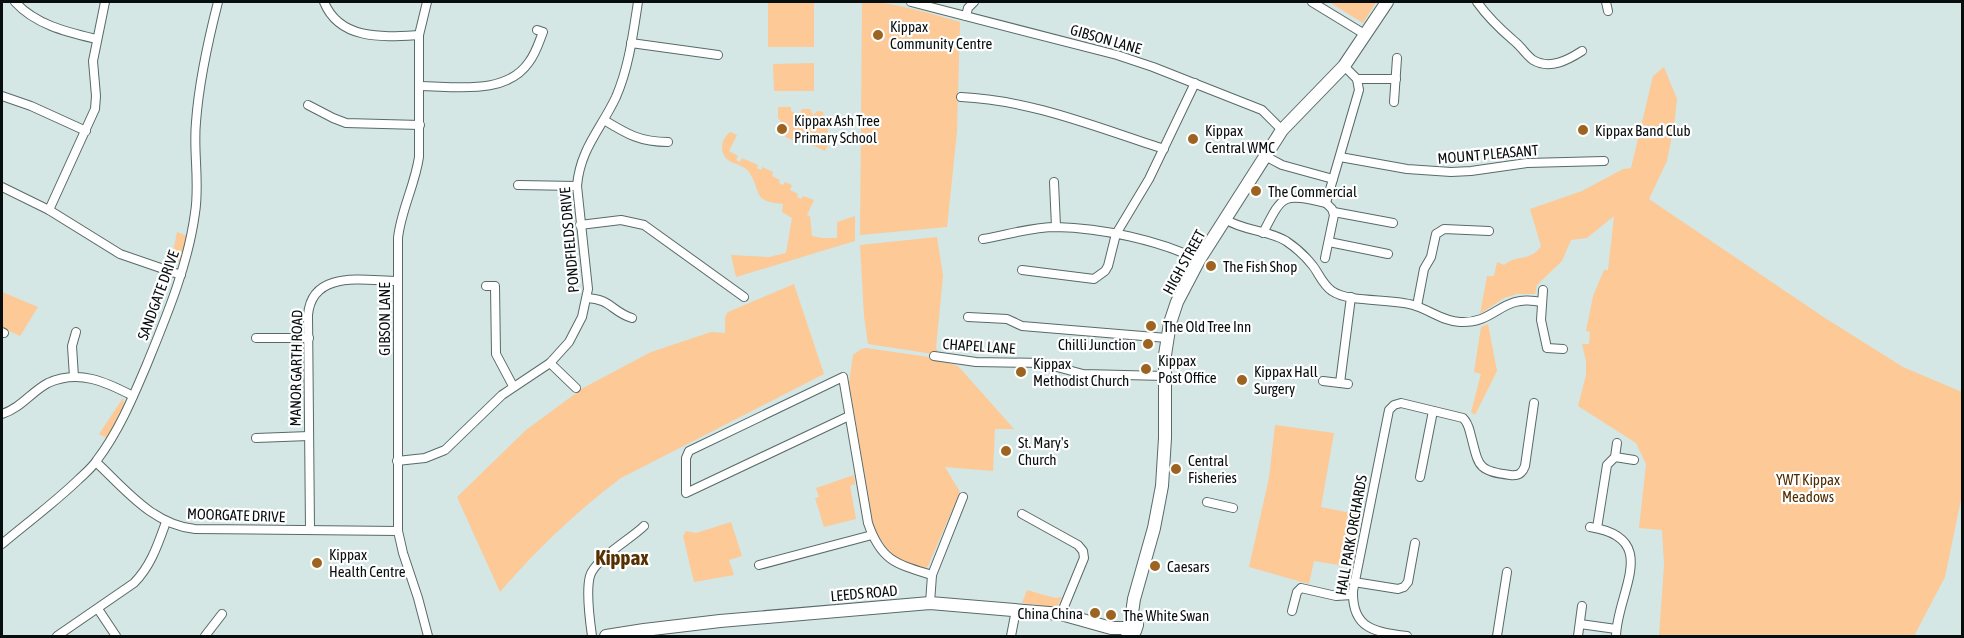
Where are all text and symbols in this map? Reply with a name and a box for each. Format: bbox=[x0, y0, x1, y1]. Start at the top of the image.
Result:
place label: Kippax Community Centre bbox=[890, 18, 993, 52]
street label: GIBSON LANE bbox=[1068, 21, 1144, 57]
marker: Kippax Community Centre bbox=[871, 28, 885, 42]
place label: Kippax Ash Tree Primary School bbox=[794, 112, 880, 146]
marker: Kippax Ash Tree Primary School bbox=[775, 122, 789, 136]
place label: Kippax Central WMC bbox=[1205, 122, 1275, 156]
place label: Kippax Band Club bbox=[1595, 122, 1691, 139]
marker: Kippax Band Club bbox=[1576, 123, 1590, 137]
marker: Kippax Central WMC bbox=[1186, 132, 1200, 146]
street label: MOUNT PLEASANT bbox=[1437, 141, 1540, 167]
place label: The Commercial bbox=[1268, 183, 1357, 200]
marker: The Commercial bbox=[1249, 184, 1263, 198]
street label: PONDFIELDS DRIVE bbox=[556, 186, 582, 293]
street label: HIGH STREET bbox=[1159, 226, 1209, 297]
street label: SANDGATE DRIVE bbox=[134, 247, 182, 342]
place label: The Fish Shop bbox=[1223, 258, 1297, 275]
marker: The Fish Shop bbox=[1204, 259, 1218, 273]
street label: GIBSON LANE bbox=[376, 282, 393, 356]
street label: MANOR GARTH ROAD bbox=[286, 310, 306, 426]
place label: The Old Tree Inn bbox=[1163, 318, 1251, 335]
marker: The Old Tree Inn bbox=[1144, 319, 1158, 333]
street label: CHAPEL LANE bbox=[942, 335, 1017, 357]
place label: Chilli Junction bbox=[1058, 336, 1136, 353]
marker: Chilli Junction bbox=[1141, 337, 1155, 351]
place label: Kippax Post Office bbox=[1158, 352, 1217, 386]
place label: Kippax Methodist Church bbox=[1033, 355, 1129, 389]
marker: Kippax Post Office bbox=[1139, 362, 1153, 376]
place label: Kippax Hall Surgery bbox=[1254, 363, 1318, 397]
marker: Kippax Methodist Church bbox=[1014, 365, 1028, 379]
marker: Kippax Hall Surgery bbox=[1235, 373, 1249, 387]
place label: St. Mary's Church bbox=[1018, 434, 1069, 468]
marker: St. Mary's Church bbox=[999, 444, 1013, 458]
place label: Central Fisheries bbox=[1188, 452, 1237, 486]
marker: Central Fisheries bbox=[1169, 462, 1183, 476]
park label: YWT Kippax Meadows bbox=[1776, 471, 1840, 505]
street label: HALL PARK ORCHARDS bbox=[1332, 474, 1370, 596]
street label: MOORGATE DRIVE bbox=[187, 505, 286, 525]
district label: Kippax bbox=[595, 545, 649, 569]
place label: Kippax Health Centre bbox=[329, 546, 406, 580]
marker: Kippax Health Centre bbox=[310, 556, 324, 570]
place label: Caesars bbox=[1167, 558, 1210, 575]
marker: Caesars bbox=[1148, 559, 1162, 573]
street label: LEEDS ROAD bbox=[830, 582, 898, 604]
place label: China China bbox=[1017, 605, 1083, 622]
marker: China China bbox=[1088, 606, 1102, 620]
place label: The White Swan bbox=[1123, 607, 1209, 624]
marker: The White Swan bbox=[1104, 608, 1118, 622]

